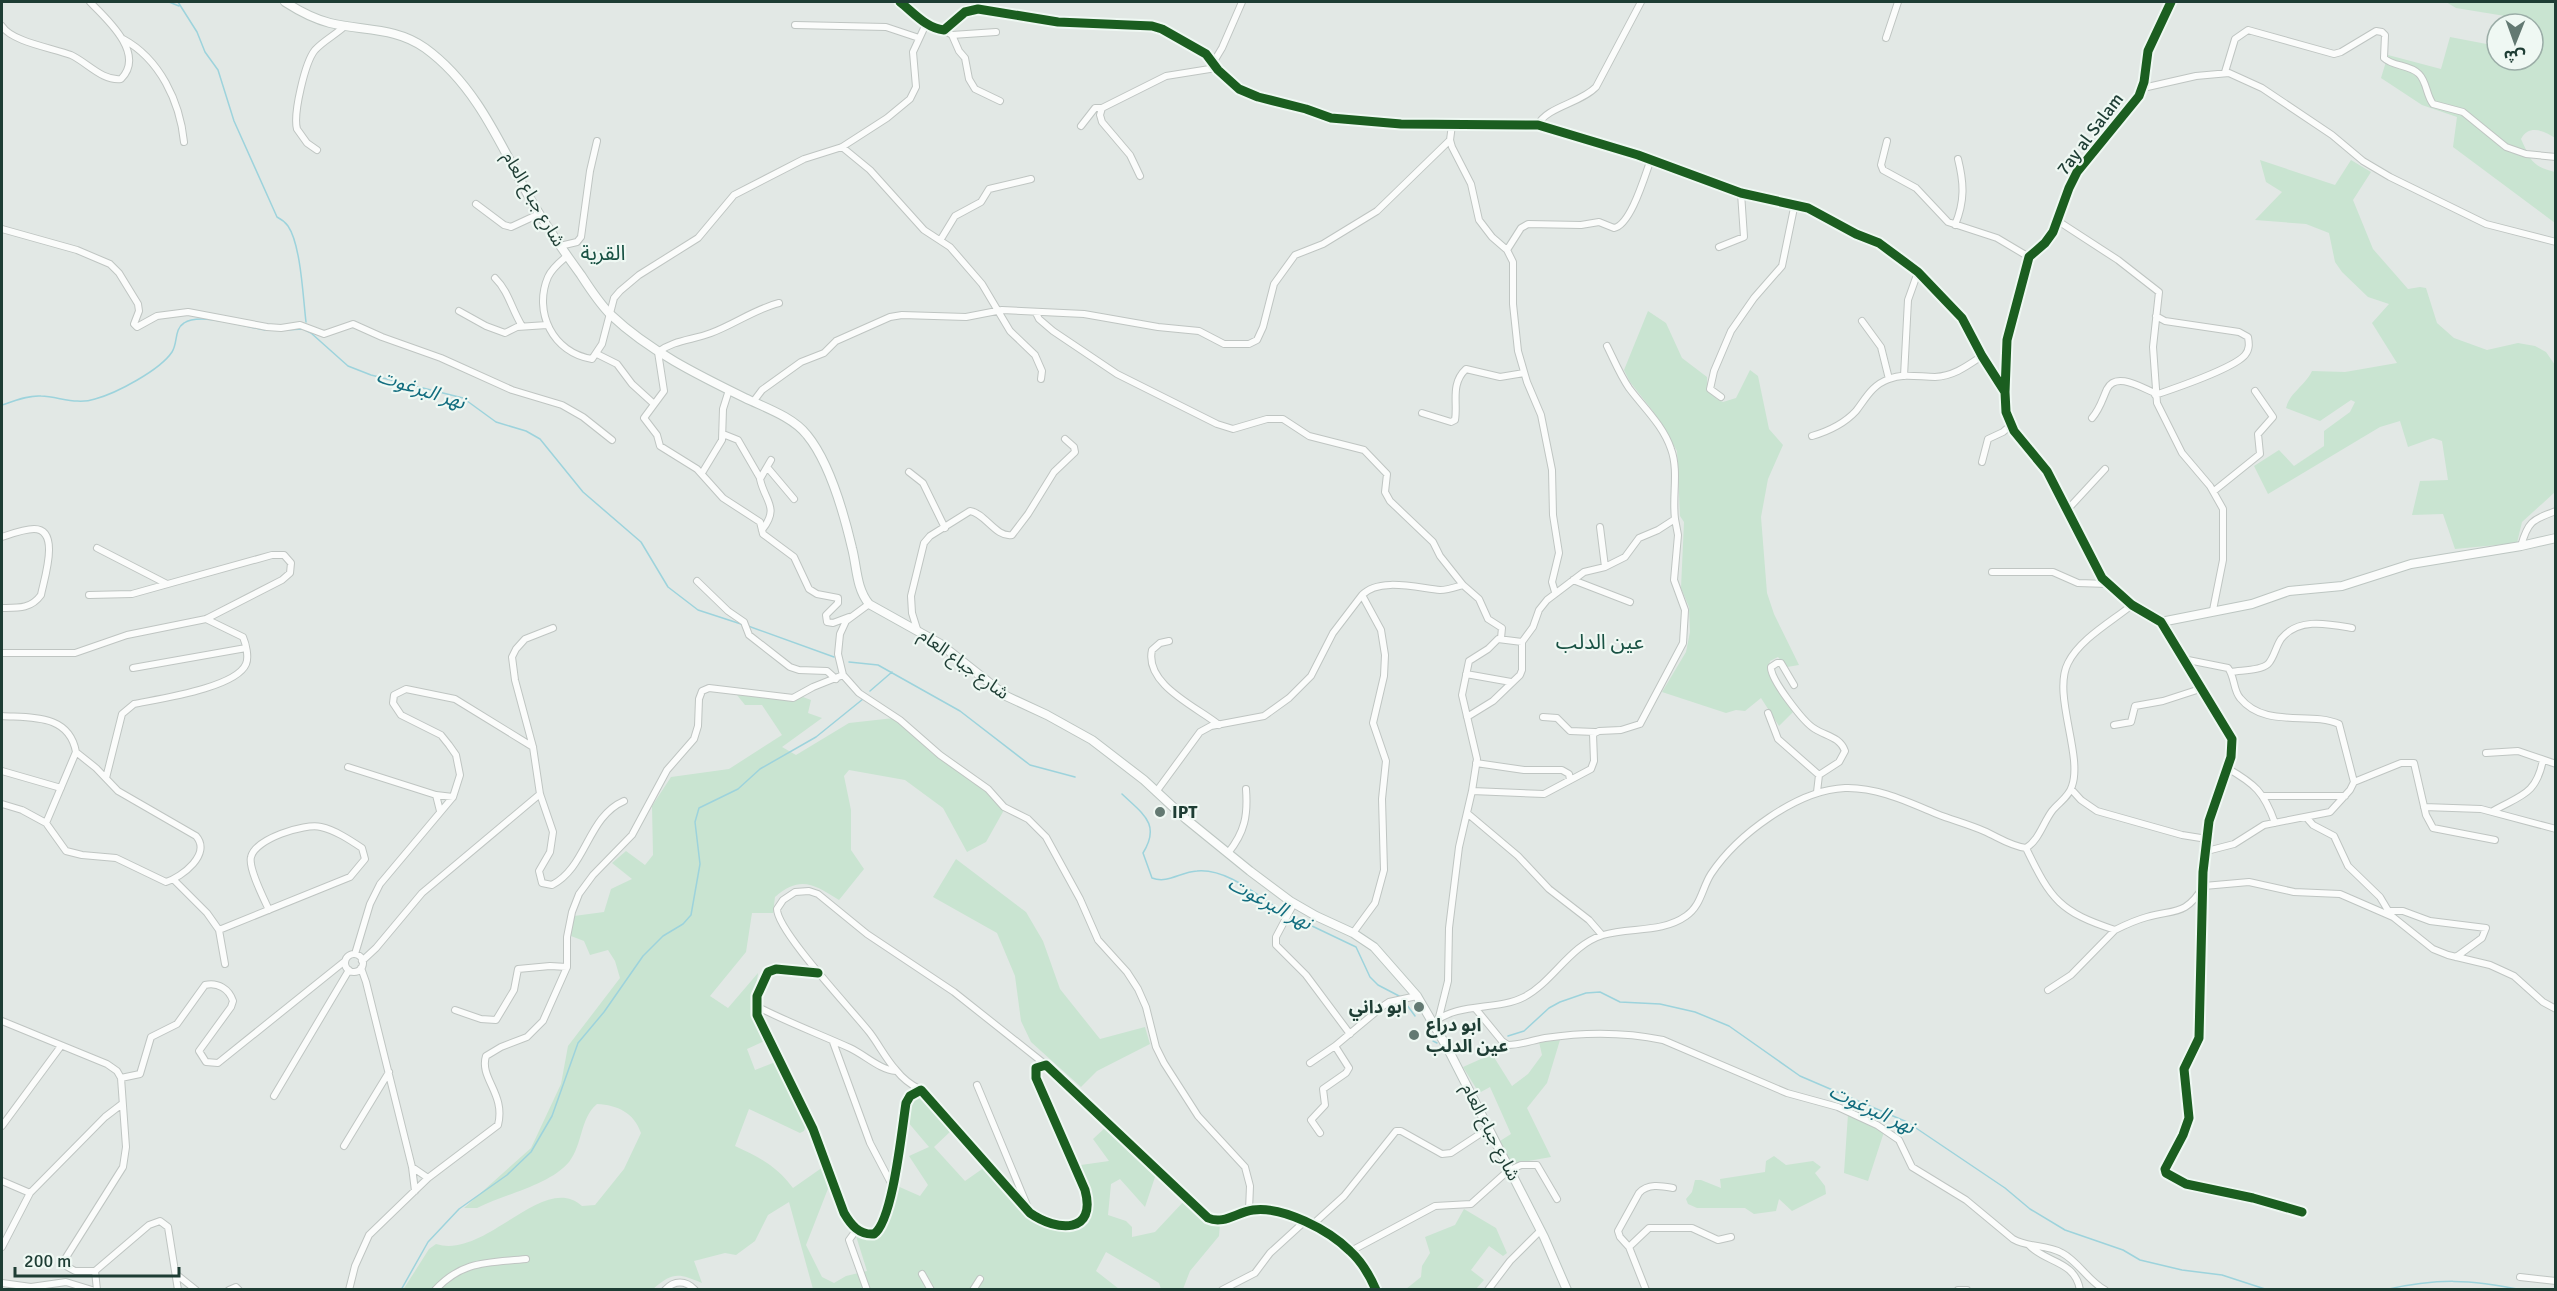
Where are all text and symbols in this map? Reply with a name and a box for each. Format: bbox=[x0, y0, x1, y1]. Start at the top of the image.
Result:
north arrow bbox=[2485, 12, 2545, 72]
text: ش bbox=[2504, 46, 2526, 66]
street label: 7ay al Salam bbox=[2052, 89, 2128, 179]
street label: شارع جباع العام bbox=[495, 147, 570, 252]
district label: القرية bbox=[580, 240, 626, 266]
water label: نهر البرغوت bbox=[374, 363, 470, 416]
street label: شارع جباع العام bbox=[913, 624, 1014, 707]
district label: عين الدلب bbox=[1556, 629, 1644, 655]
place label: IPT bbox=[1172, 801, 1198, 823]
marker: IPT bbox=[1153, 805, 1167, 819]
water label: نهر البرغوت bbox=[1224, 870, 1318, 936]
place label: ابو داني bbox=[1349, 996, 1407, 1021]
marker: ابو داني bbox=[1412, 1000, 1426, 1014]
place label: ابو دراع عين الدلب bbox=[1426, 1014, 1508, 1057]
marker: ابو دراع عين الدلب bbox=[1407, 1028, 1421, 1042]
water label: نهر البرغوت bbox=[1825, 1078, 1920, 1140]
street label: شارع جباع العام bbox=[1454, 1080, 1525, 1186]
scale bar bbox=[15, 1240, 178, 1278]
text: 200 m bbox=[24, 1250, 71, 1272]

